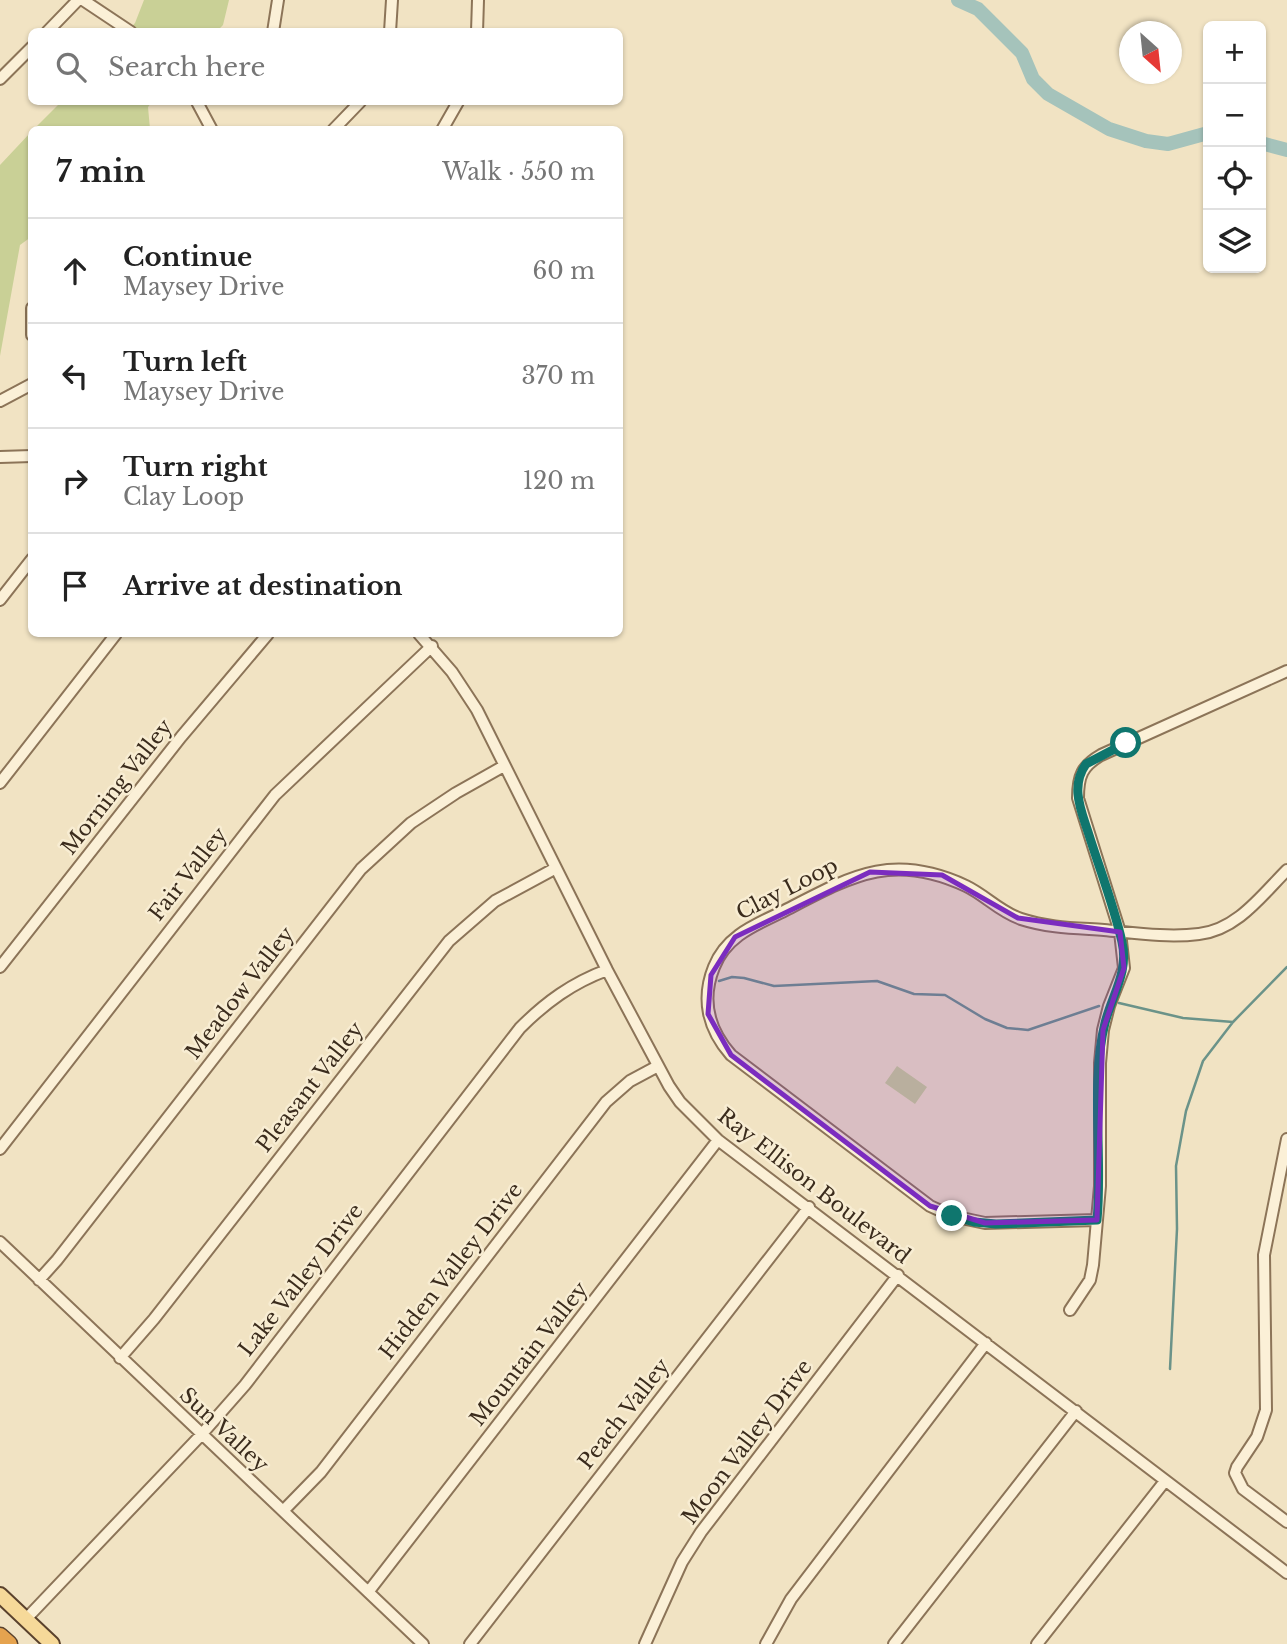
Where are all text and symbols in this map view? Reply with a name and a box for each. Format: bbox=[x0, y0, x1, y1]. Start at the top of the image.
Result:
north arrow bbox=[1119, 21, 1182, 84]
map controls bbox=[1203, 21, 1266, 273]
button: + bbox=[1203, 21, 1266, 84]
search box bbox=[28, 28, 623, 105]
icon: search bbox=[52, 48, 90, 86]
text: Search here bbox=[108, 51, 265, 83]
button: − bbox=[1203, 84, 1266, 147]
button: locate bbox=[1203, 147, 1266, 210]
text: 7 min bbox=[56, 153, 145, 190]
text: Walk · 550 m bbox=[442, 158, 595, 186]
button: layers bbox=[1203, 210, 1266, 273]
text: Continue bbox=[123, 241, 252, 273]
icon: ahead bbox=[56, 252, 94, 290]
text: 60 m bbox=[533, 257, 595, 285]
text: Maysey Drive bbox=[123, 273, 284, 301]
text: Turn left bbox=[123, 346, 247, 378]
icon: left bbox=[56, 357, 94, 395]
text: 370 m bbox=[522, 362, 595, 390]
text: Maysey Drive bbox=[123, 378, 284, 406]
text: Turn right bbox=[123, 451, 268, 483]
icon: right bbox=[56, 462, 94, 500]
text: 120 m bbox=[523, 467, 595, 495]
text: Clay Loop bbox=[123, 483, 244, 511]
icon: arrive bbox=[56, 567, 94, 605]
text: Arrive at destination bbox=[123, 570, 403, 602]
street label: Morning Valley bbox=[56, 714, 178, 860]
route start bbox=[1110, 727, 1141, 758]
street label: Fair Valley bbox=[143, 822, 233, 926]
street label: Clay Loop bbox=[732, 852, 842, 926]
street label: Meadow Valley bbox=[180, 921, 300, 1064]
street label: Pleasant Valley bbox=[251, 1016, 369, 1157]
street label: Ray Ellison Boulevard bbox=[713, 1103, 915, 1269]
street label: Hidden Valley Drive bbox=[374, 1178, 528, 1364]
street label: Lake Valley Drive bbox=[233, 1198, 369, 1362]
route end bbox=[936, 1200, 967, 1231]
street label: Mountain Valley bbox=[465, 1276, 594, 1431]
street label: Peach Valley bbox=[573, 1353, 676, 1475]
street label: Moon Valley Drive bbox=[677, 1354, 817, 1530]
street label: Sun Valley bbox=[174, 1382, 274, 1478]

